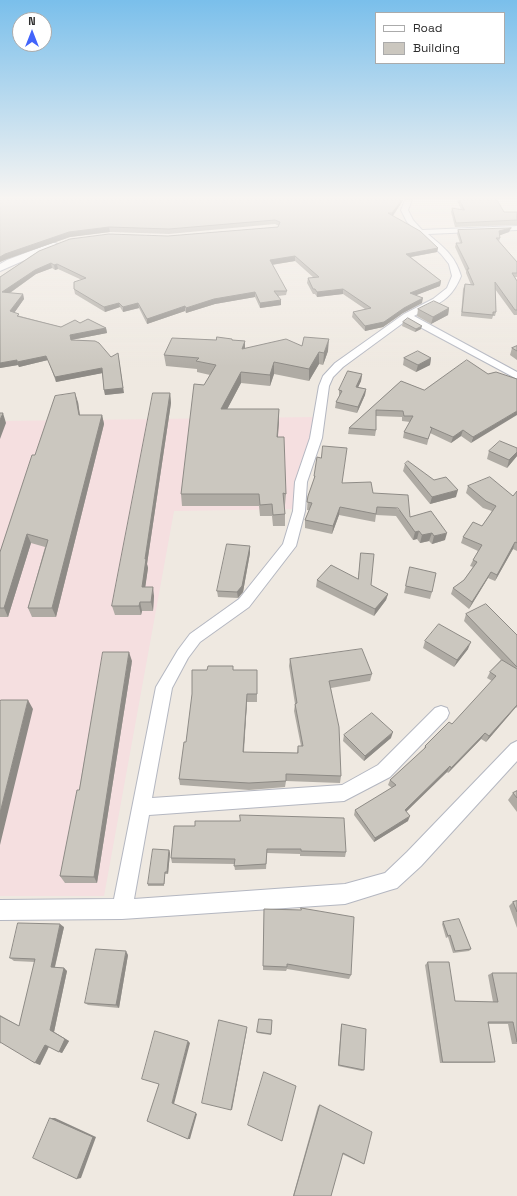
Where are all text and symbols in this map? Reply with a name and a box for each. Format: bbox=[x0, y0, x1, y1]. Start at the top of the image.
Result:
north arrow bbox=[12, 12, 52, 52]
legend bbox=[375, 12, 505, 64]
text: N bbox=[28, 14, 36, 28]
text: Road bbox=[413, 20, 442, 36]
text: Building bbox=[413, 40, 460, 56]

